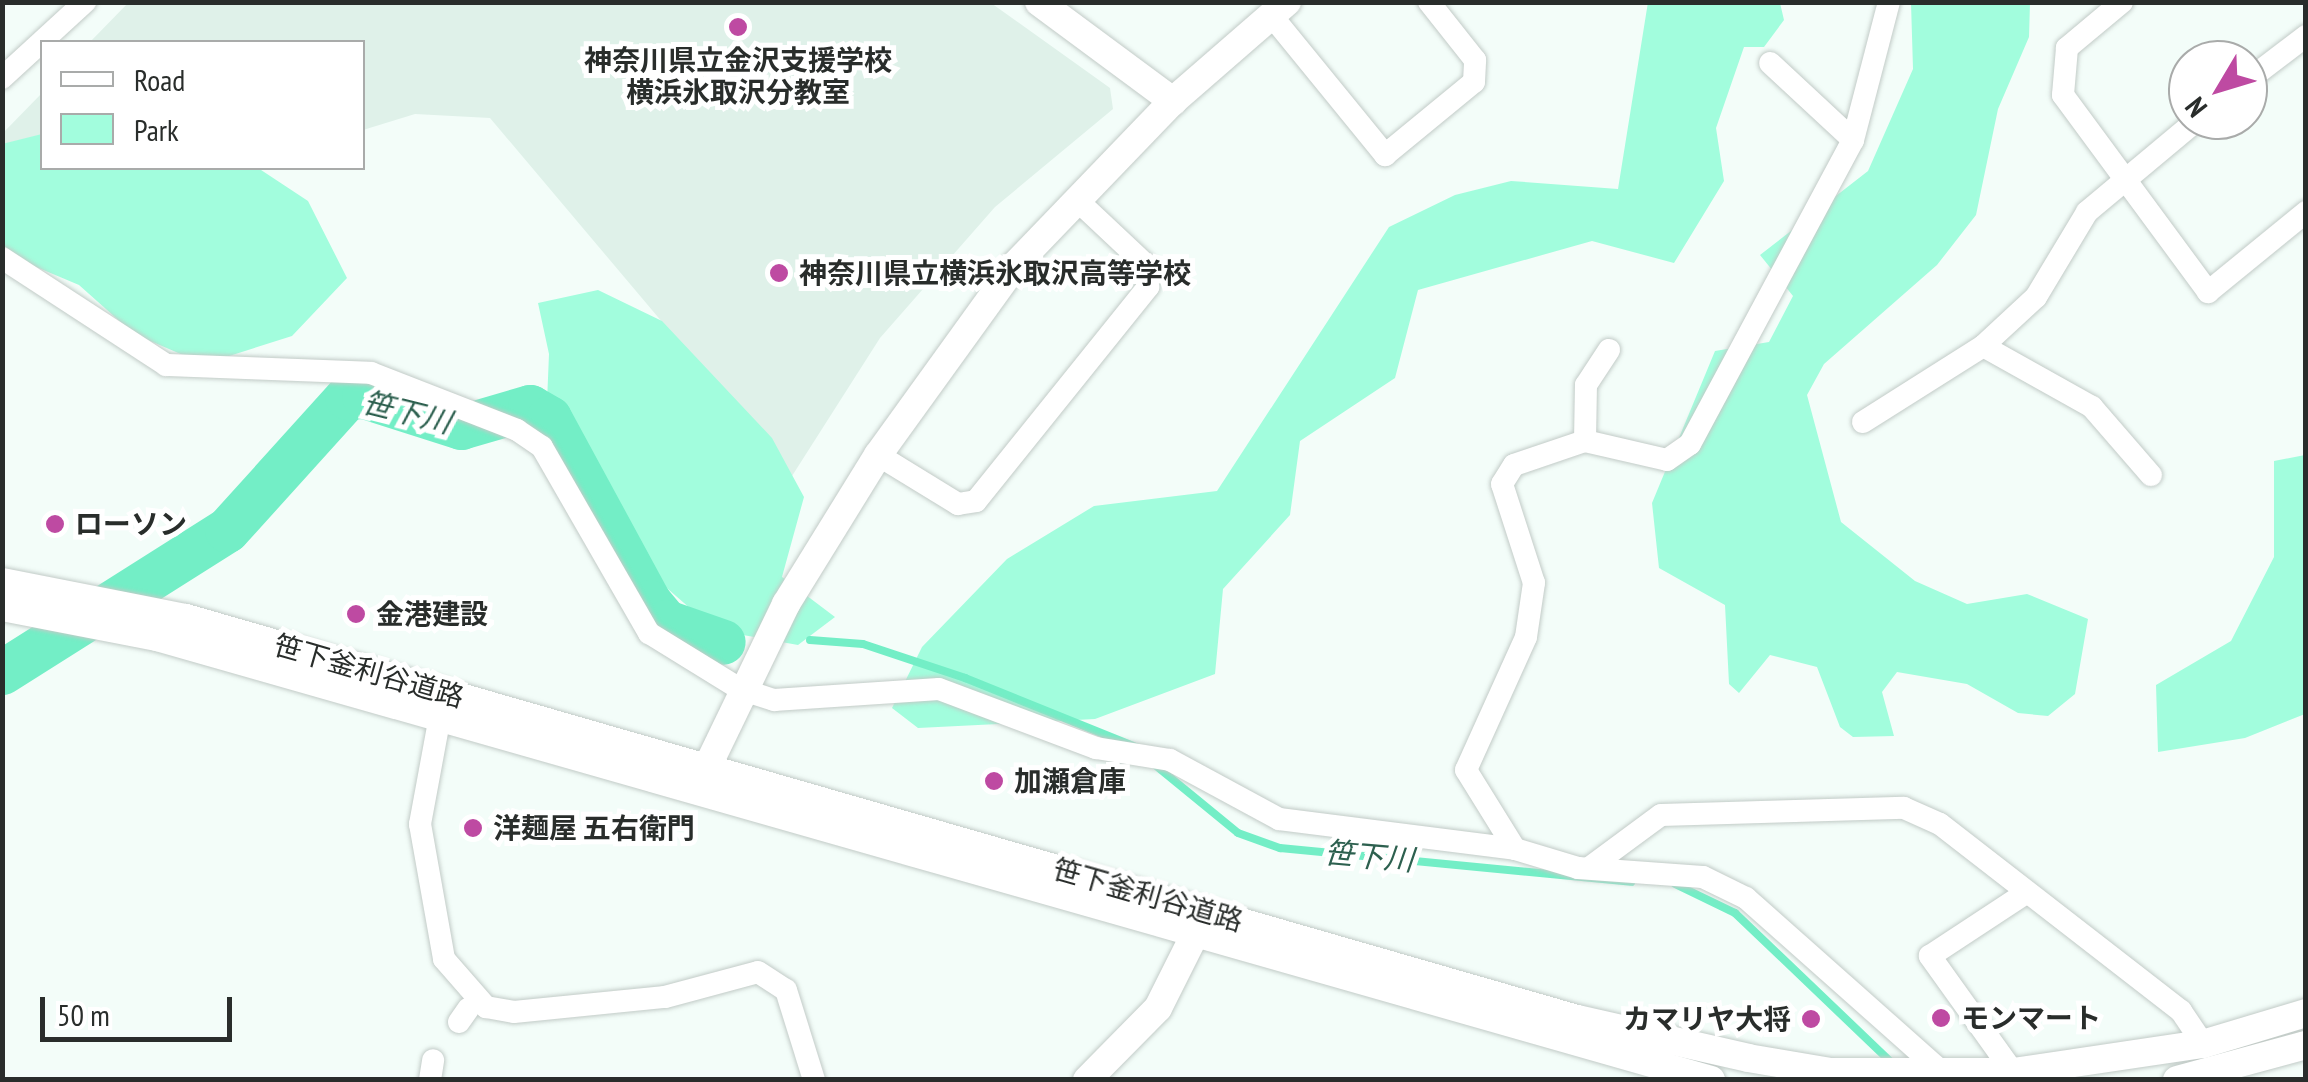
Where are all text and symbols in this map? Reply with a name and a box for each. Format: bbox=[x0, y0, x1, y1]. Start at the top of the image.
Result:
marker: 神奈川県立金沢支援学校 横浜氷取沢分教室 bbox=[727, 16, 749, 38]
legend bbox=[40, 40, 365, 170]
north arrow bbox=[2168, 40, 2268, 140]
place label: 神奈川県立金沢支援学校 横浜氷取沢分教室 bbox=[584, 43, 892, 109]
text: Road bbox=[134, 60, 185, 99]
text: N bbox=[2176, 90, 2215, 125]
text: Park bbox=[134, 110, 179, 149]
place label: 神奈川県立横浜氷取沢高等学校 bbox=[799, 256, 1191, 290]
marker: 神奈川県立横浜氷取沢高等学校 bbox=[768, 262, 790, 284]
water label: 笹下川 bbox=[359, 384, 455, 440]
place label: ローソン bbox=[75, 507, 187, 541]
marker: ローソン bbox=[44, 513, 66, 535]
place label: 金港建設 bbox=[376, 597, 488, 631]
marker: 金港建設 bbox=[345, 603, 367, 625]
street label: 笹下釜利谷道路 bbox=[270, 628, 468, 714]
place label: 加瀬倉庫 bbox=[1014, 764, 1126, 798]
marker: 加瀬倉庫 bbox=[983, 770, 1005, 792]
place label: 洋麺屋 五右衛門 bbox=[493, 811, 695, 845]
marker: 洋麺屋 五右衛門 bbox=[462, 817, 484, 839]
water label: 笹下川 bbox=[1323, 834, 1415, 878]
street label: 笹下釜利谷道路 bbox=[1049, 852, 1247, 938]
scale bar bbox=[45, 977, 238, 1039]
text: 50 m bbox=[57, 995, 110, 1034]
place label: モンマート bbox=[1961, 1001, 2101, 1035]
place label: カマリヤ大将 bbox=[1623, 1002, 1791, 1036]
marker: モンマート bbox=[1930, 1007, 1952, 1029]
marker: カマリヤ大将 bbox=[1800, 1008, 1822, 1030]

